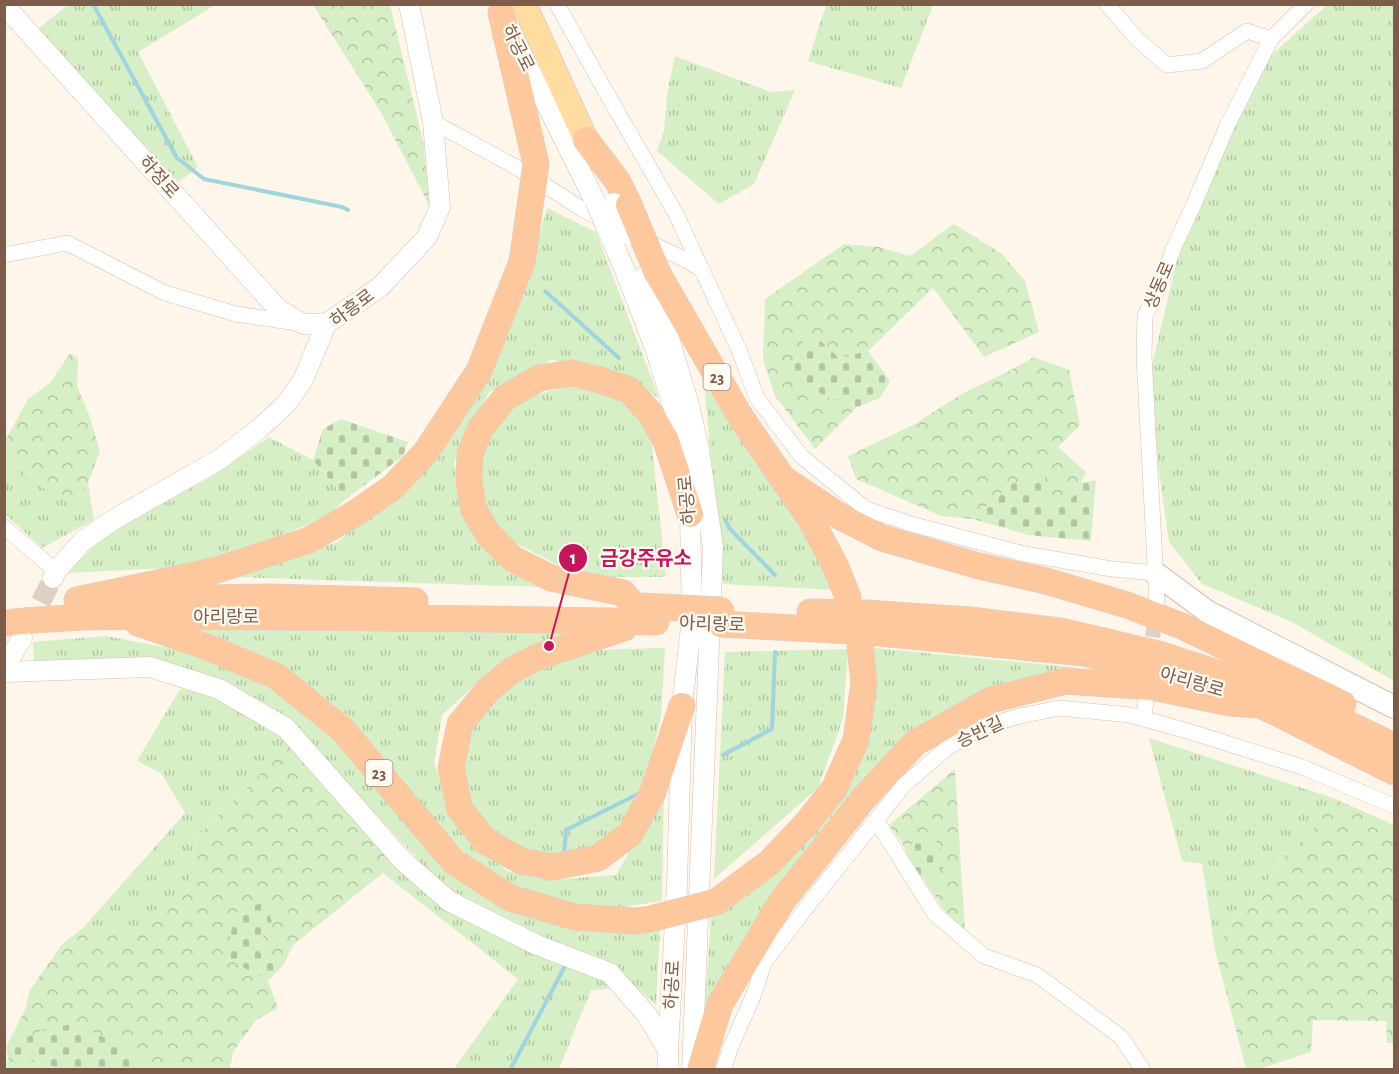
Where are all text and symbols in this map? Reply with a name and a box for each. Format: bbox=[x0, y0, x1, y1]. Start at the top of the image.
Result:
street label: 하공로 bbox=[498, 22, 537, 75]
street label: 하정로 bbox=[135, 152, 183, 202]
street label: 상동로 bbox=[1140, 258, 1178, 312]
street label: 하흥로 bbox=[326, 285, 378, 331]
road number: 23 bbox=[704, 364, 730, 390]
street label: 하공로 bbox=[676, 474, 699, 526]
callout: 금강주유소 bbox=[558, 539, 704, 577]
text: 금강주유소 bbox=[600, 548, 692, 569]
text: 1 bbox=[570, 550, 576, 568]
street label: 아리랑로 bbox=[193, 607, 259, 627]
street label: 아리랑로 bbox=[679, 613, 745, 635]
street label: 아리랑로 bbox=[1157, 663, 1227, 701]
street label: 승반길 bbox=[954, 713, 1007, 752]
road number: 23 bbox=[366, 760, 392, 786]
street label: 하공로 bbox=[662, 960, 683, 1010]

